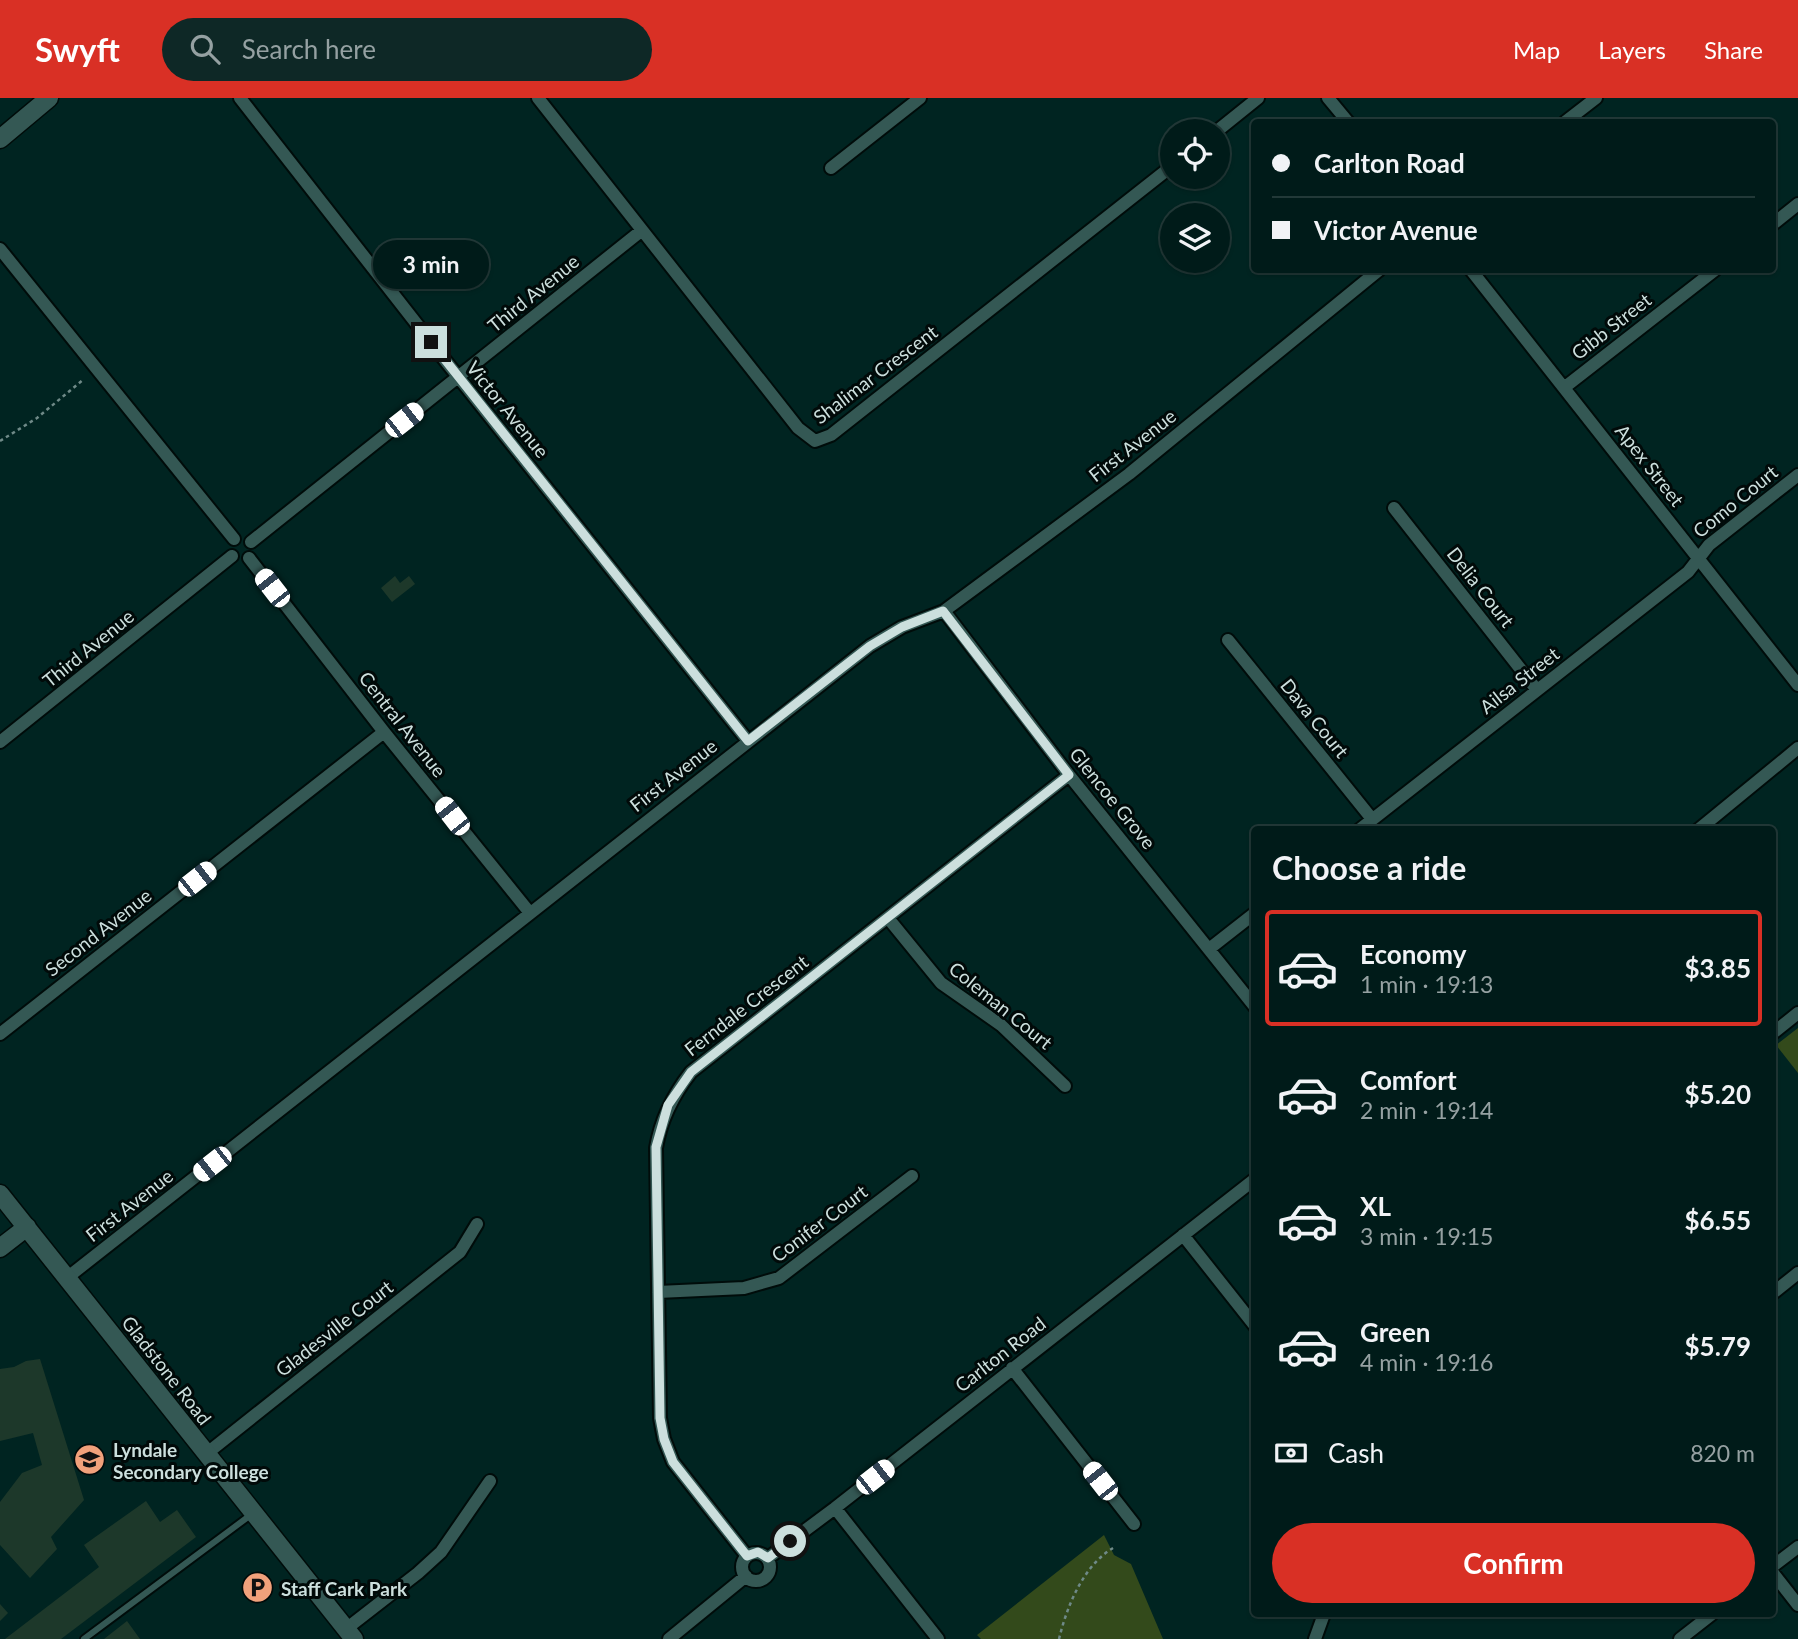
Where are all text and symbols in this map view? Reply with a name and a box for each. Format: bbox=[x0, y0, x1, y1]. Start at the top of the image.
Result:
search box bbox=[162, 18, 652, 81]
text: Swyft bbox=[35, 29, 120, 69]
icon: search bbox=[186, 30, 224, 68]
text: Search here bbox=[242, 33, 376, 65]
text: Map bbox=[1513, 35, 1560, 64]
text: Layers bbox=[1598, 35, 1666, 64]
text: Share bbox=[1704, 35, 1763, 64]
map controls bbox=[1160, 119, 1230, 273]
button: locate bbox=[1160, 119, 1230, 189]
text: Carlton Road bbox=[1314, 147, 1465, 179]
button: layers bbox=[1160, 203, 1230, 273]
text: Victor Avenue bbox=[1314, 214, 1478, 246]
callout: 3 min bbox=[373, 240, 489, 289]
street label: Third Avenue bbox=[483, 249, 583, 337]
text: 3 min bbox=[402, 250, 460, 278]
street label: Gibb Street bbox=[1567, 288, 1655, 364]
street label: Shalimar Crescent bbox=[808, 320, 942, 428]
route end bbox=[415, 326, 447, 358]
street label: Victor Avenue bbox=[462, 356, 554, 462]
car bbox=[381, 399, 428, 441]
street label: First Avenue bbox=[1084, 404, 1180, 486]
street label: Apex Street bbox=[1611, 419, 1689, 511]
street label: Como Court bbox=[1688, 460, 1782, 542]
street label: Delia Court bbox=[1443, 542, 1520, 632]
car bbox=[251, 565, 294, 611]
street label: Third Avenue bbox=[38, 604, 138, 692]
street label: Ailsa Street bbox=[1475, 642, 1563, 718]
street label: Central Avenue bbox=[355, 667, 451, 781]
street label: Dava Court bbox=[1276, 674, 1354, 762]
street label: First Avenue bbox=[625, 734, 721, 816]
street label: Glencoe Grove bbox=[1065, 743, 1161, 853]
car bbox=[431, 793, 474, 839]
text: Choose a ride bbox=[1272, 848, 1466, 887]
car bbox=[174, 858, 221, 900]
street label: Second Avenue bbox=[40, 883, 156, 981]
icon: car bbox=[1276, 937, 1339, 1000]
text: Economy bbox=[1360, 938, 1466, 970]
street label: Ferndale Crescent bbox=[680, 949, 813, 1060]
text: $3.85 bbox=[1685, 952, 1751, 984]
street label: Coleman Court bbox=[945, 956, 1057, 1054]
text: 1 min · 19:13 bbox=[1360, 970, 1493, 998]
icon: car bbox=[1276, 1063, 1339, 1126]
text: Comfort bbox=[1360, 1064, 1457, 1096]
text: $5.20 bbox=[1685, 1078, 1751, 1110]
text: 2 min · 19:14 bbox=[1360, 1096, 1493, 1124]
car bbox=[189, 1143, 236, 1185]
street label: First Avenue bbox=[81, 1164, 177, 1246]
street label: Conifer Court bbox=[767, 1179, 872, 1266]
icon: car bbox=[1276, 1189, 1339, 1252]
text: XL bbox=[1360, 1190, 1391, 1222]
text: $6.55 bbox=[1685, 1204, 1751, 1236]
text: 3 min · 19:15 bbox=[1360, 1222, 1493, 1250]
street label: Gladesville Court bbox=[271, 1275, 397, 1381]
street label: Gladstone Road bbox=[117, 1311, 217, 1429]
street label: Carlton Road bbox=[950, 1311, 1050, 1397]
icon: car bbox=[1276, 1315, 1339, 1378]
text: Green bbox=[1360, 1316, 1430, 1348]
text: $5.79 bbox=[1685, 1330, 1751, 1362]
text: 4 min · 19:16 bbox=[1360, 1348, 1493, 1376]
icon: cash bbox=[1272, 1434, 1310, 1472]
text: Cash bbox=[1328, 1437, 1384, 1469]
place label: Lyndale Secondary College bbox=[113, 1438, 269, 1483]
text: 820 m bbox=[1690, 1439, 1755, 1467]
school or university icon: Lyndale Secondary College bbox=[73, 1443, 107, 1477]
car bbox=[852, 1456, 899, 1498]
car bbox=[1079, 1458, 1122, 1504]
button: Confirm bbox=[1272, 1523, 1755, 1603]
route start bbox=[774, 1525, 806, 1557]
parking icon: Staff Cark Park bbox=[241, 1571, 275, 1605]
place label: Staff Cark Park bbox=[281, 1577, 408, 1600]

